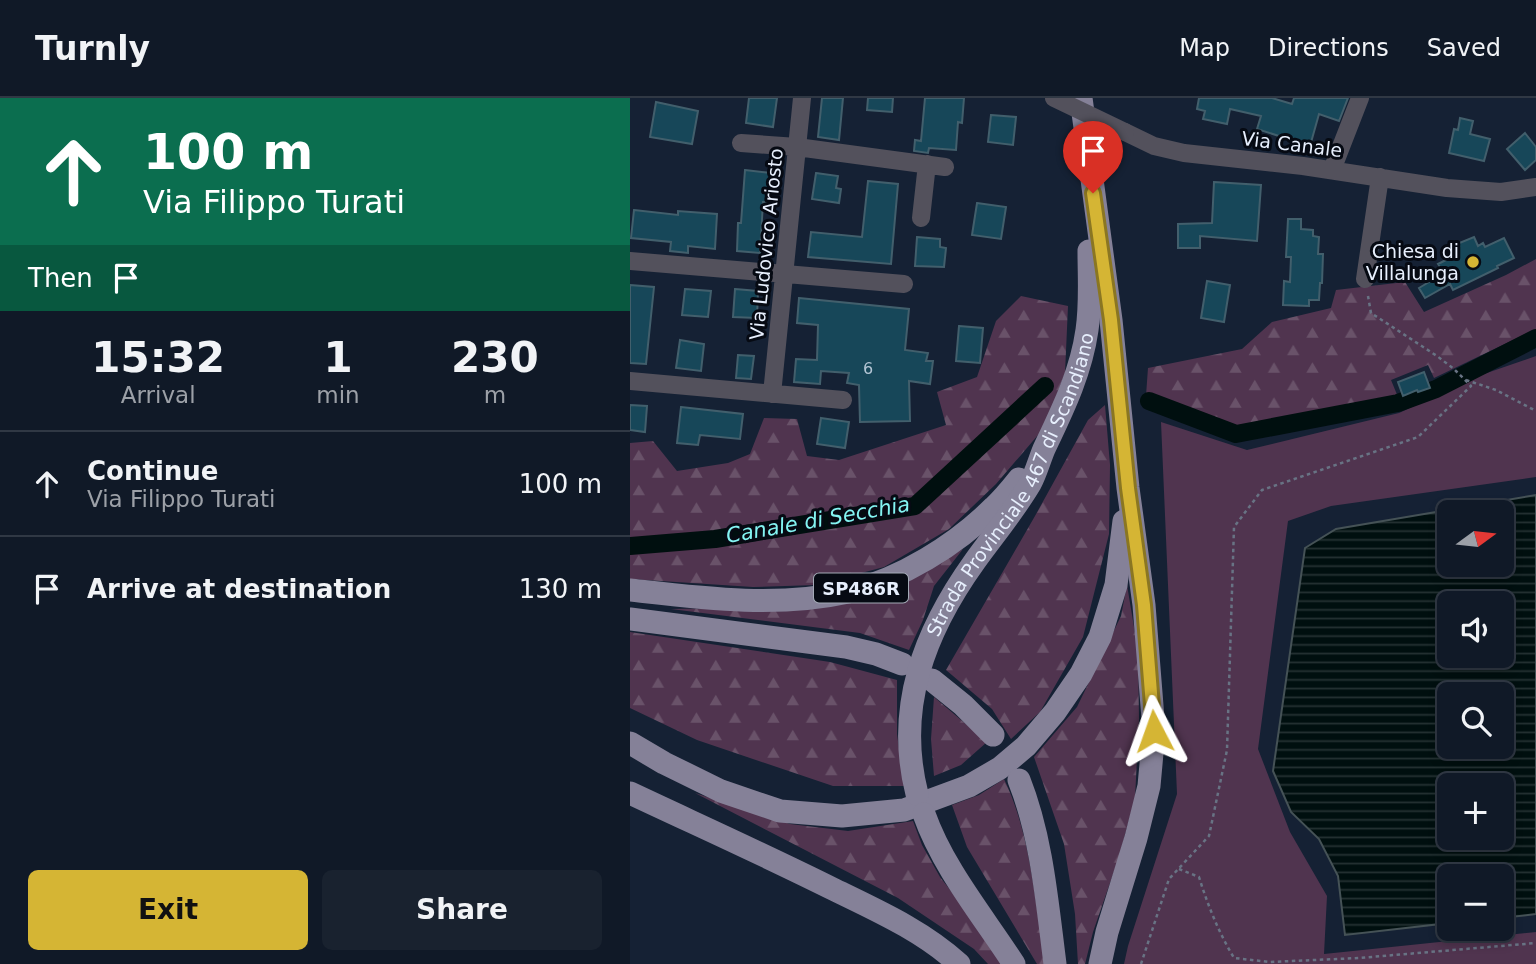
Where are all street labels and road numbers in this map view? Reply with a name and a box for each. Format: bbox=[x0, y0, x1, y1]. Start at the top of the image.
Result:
street label: Via Canale bbox=[1240, 127, 1344, 161]
street label: Via Ludovico Ariosto bbox=[745, 147, 787, 341]
street label: Strada Provinciale 467 di Scandiano bbox=[922, 331, 1097, 640]
road number: SP486R bbox=[814, 574, 908, 602]

